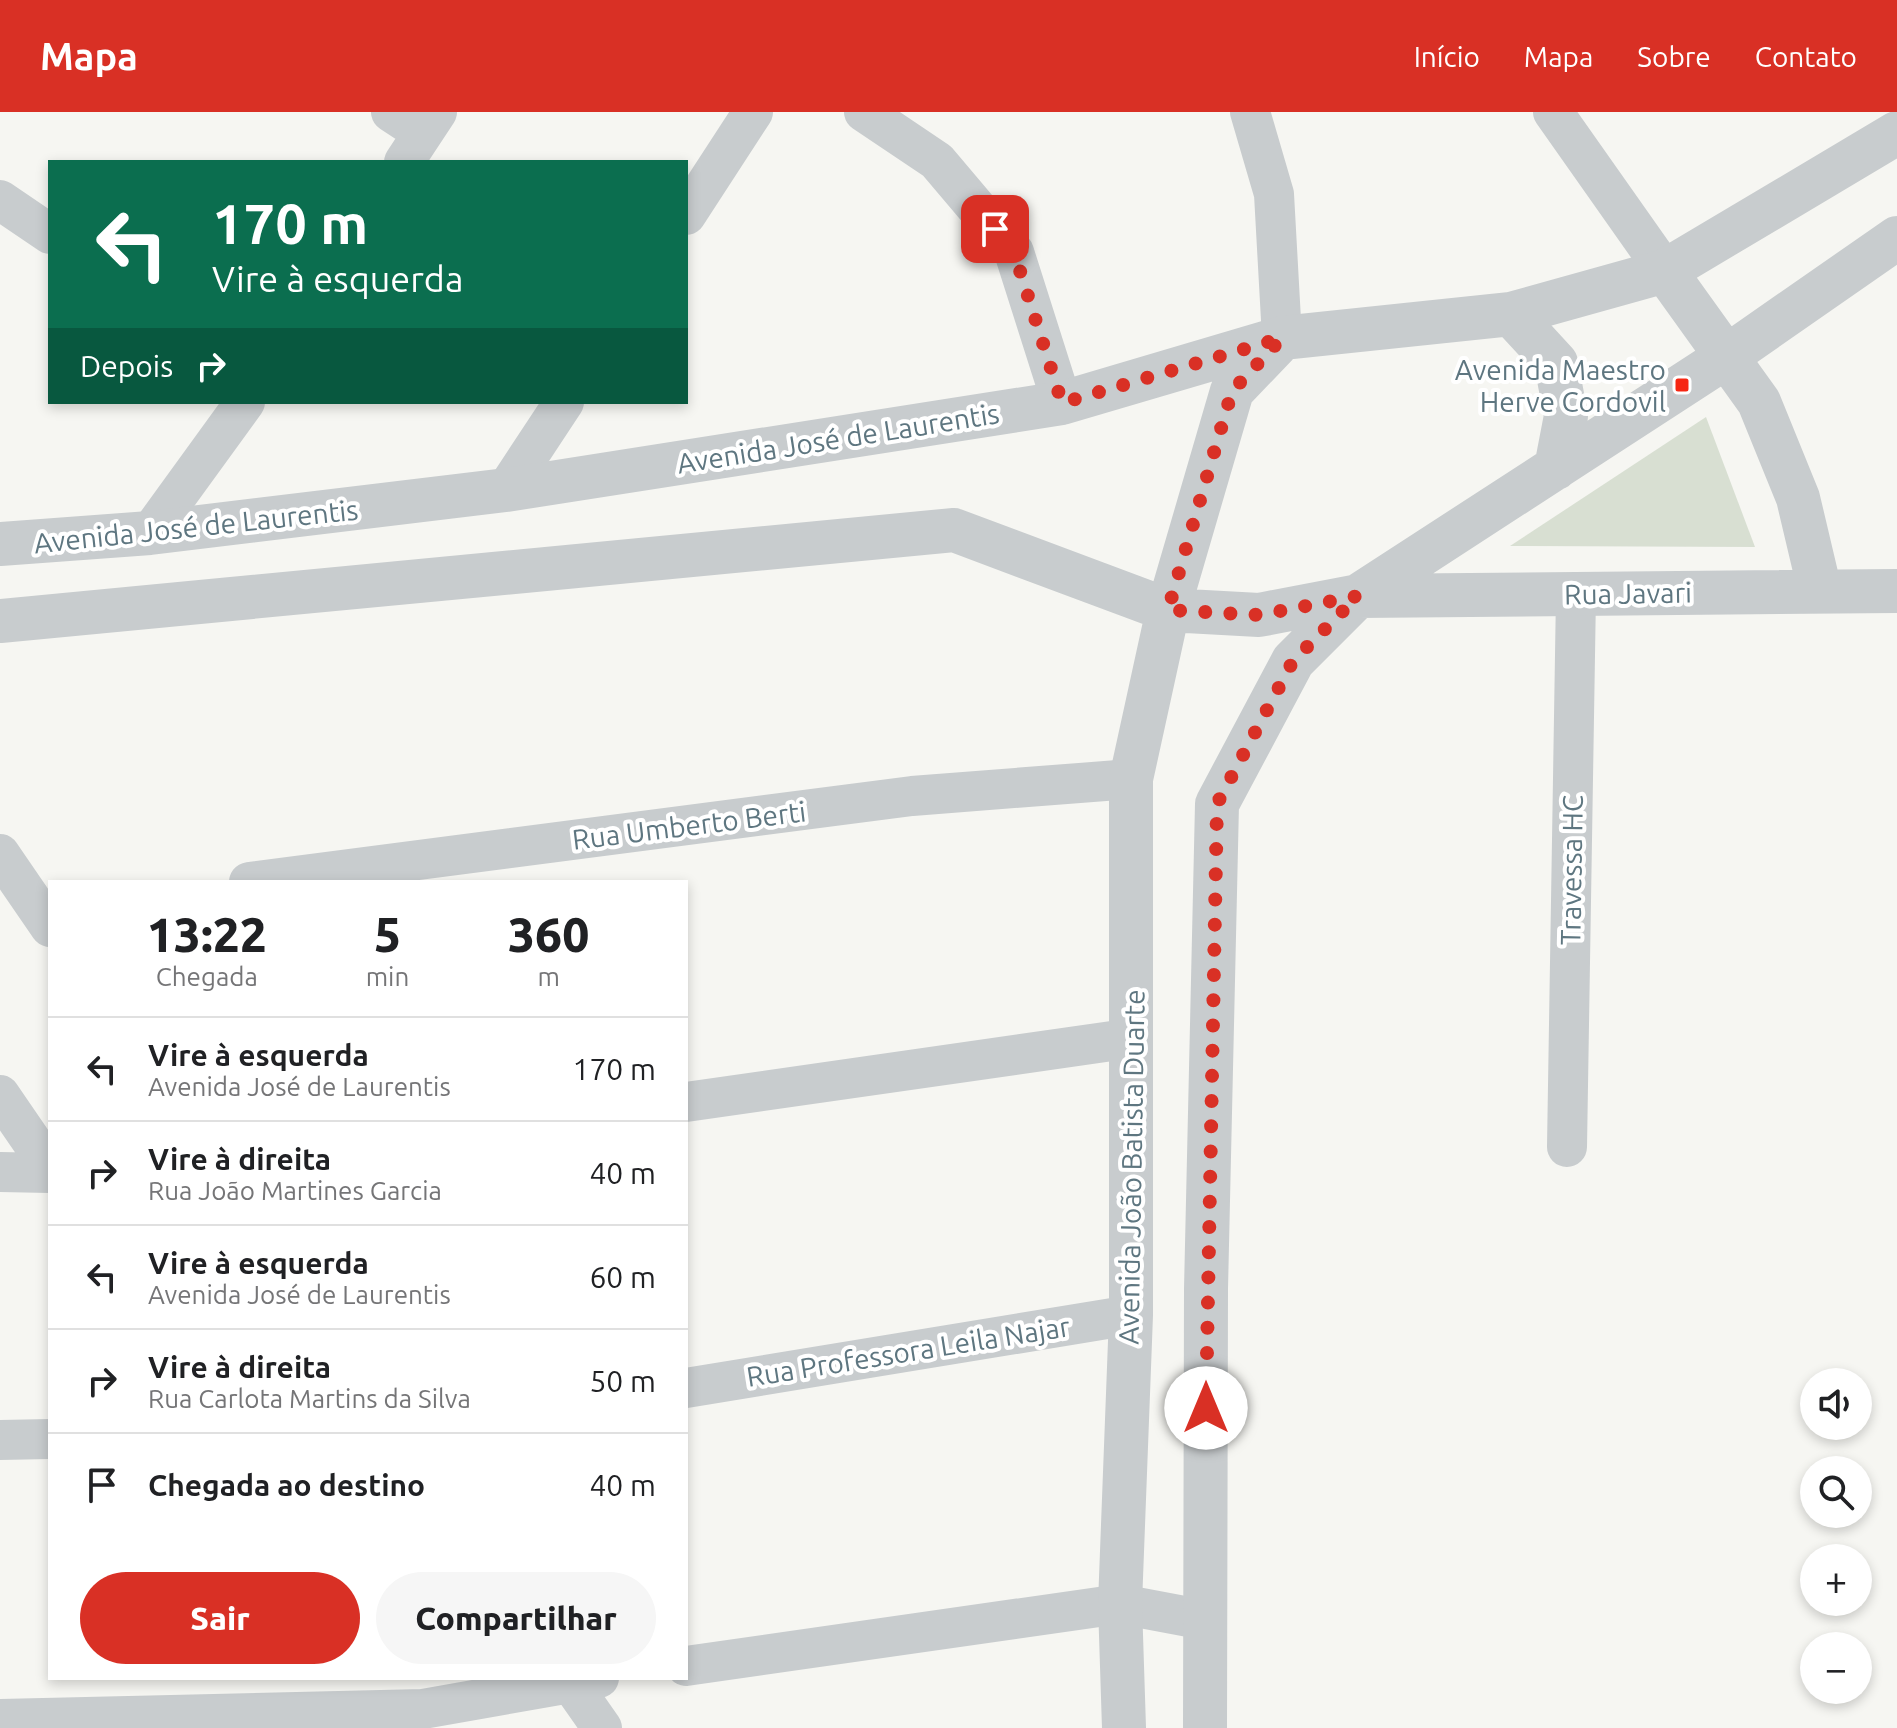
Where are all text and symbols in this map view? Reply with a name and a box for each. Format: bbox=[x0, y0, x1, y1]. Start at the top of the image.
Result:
text: Mapa bbox=[40, 35, 138, 77]
text: Início bbox=[1414, 41, 1480, 72]
text: Mapa bbox=[1524, 41, 1593, 72]
text: Sobre bbox=[1637, 41, 1711, 72]
text: Contato bbox=[1755, 41, 1857, 72]
icon: left bbox=[80, 192, 184, 296]
text: 170 m bbox=[212, 192, 368, 255]
pin bbox=[961, 195, 1029, 263]
icon: arrive bbox=[973, 207, 1017, 251]
text: Vire à esquerda bbox=[212, 258, 463, 299]
icon: right bbox=[189, 344, 233, 388]
text: Depois bbox=[80, 349, 173, 383]
place label: Avenida Maestro Herve Cordovil bbox=[1455, 354, 1666, 417]
marker: Avenida Maestro Herve Cordovil bbox=[1673, 376, 1691, 394]
street label: Avenida José de Laurentis bbox=[675, 397, 1001, 479]
street label: Avenida José de Laurentis bbox=[32, 494, 360, 558]
street label: Rua Javari bbox=[1564, 576, 1692, 610]
street label: Rua Umberto Berti bbox=[570, 795, 808, 855]
street label: Travessa HC bbox=[1554, 795, 1588, 945]
text: 13:22 bbox=[147, 907, 267, 961]
text: 5 bbox=[374, 907, 401, 961]
text: 360 bbox=[508, 907, 589, 961]
text: Chegada bbox=[156, 962, 258, 991]
text: min bbox=[366, 962, 409, 991]
text: m bbox=[537, 962, 560, 991]
street label: Avenida João Batista Duarte bbox=[1112, 989, 1150, 1345]
text: Vire à esquerda bbox=[148, 1038, 369, 1072]
icon: left bbox=[80, 1047, 124, 1091]
text: 170 m bbox=[572, 1052, 656, 1086]
text: Avenida José de Laurentis bbox=[148, 1072, 451, 1101]
text: Vire à direita bbox=[148, 1142, 331, 1176]
icon: right bbox=[80, 1151, 124, 1195]
text: 40 m bbox=[589, 1156, 656, 1190]
text: Rua João Martines Garcia bbox=[148, 1176, 442, 1205]
text: Vire à esquerda bbox=[148, 1246, 369, 1280]
icon: left bbox=[80, 1255, 124, 1299]
text: 60 m bbox=[589, 1260, 656, 1294]
text: Avenida José de Laurentis bbox=[148, 1280, 451, 1309]
street label: Rua Professora Leila Najar bbox=[744, 1310, 1072, 1392]
text: Vire à direita bbox=[148, 1350, 331, 1384]
icon: right bbox=[80, 1359, 124, 1403]
text: 50 m bbox=[589, 1364, 656, 1398]
position arrow bbox=[1164, 1366, 1248, 1450]
map controls bbox=[1800, 1368, 1872, 1704]
button: sound bbox=[1800, 1368, 1872, 1440]
text: Rua Carlota Martins da Silva bbox=[148, 1384, 471, 1413]
button: search bbox=[1800, 1456, 1872, 1528]
icon: arrive bbox=[80, 1463, 124, 1507]
text: Chegada ao destino bbox=[148, 1468, 425, 1502]
text: 40 m bbox=[589, 1468, 656, 1502]
button: + bbox=[1800, 1544, 1872, 1616]
button: Sair bbox=[80, 1572, 360, 1664]
button: Compartilhar bbox=[376, 1572, 656, 1664]
button: − bbox=[1800, 1632, 1872, 1704]

